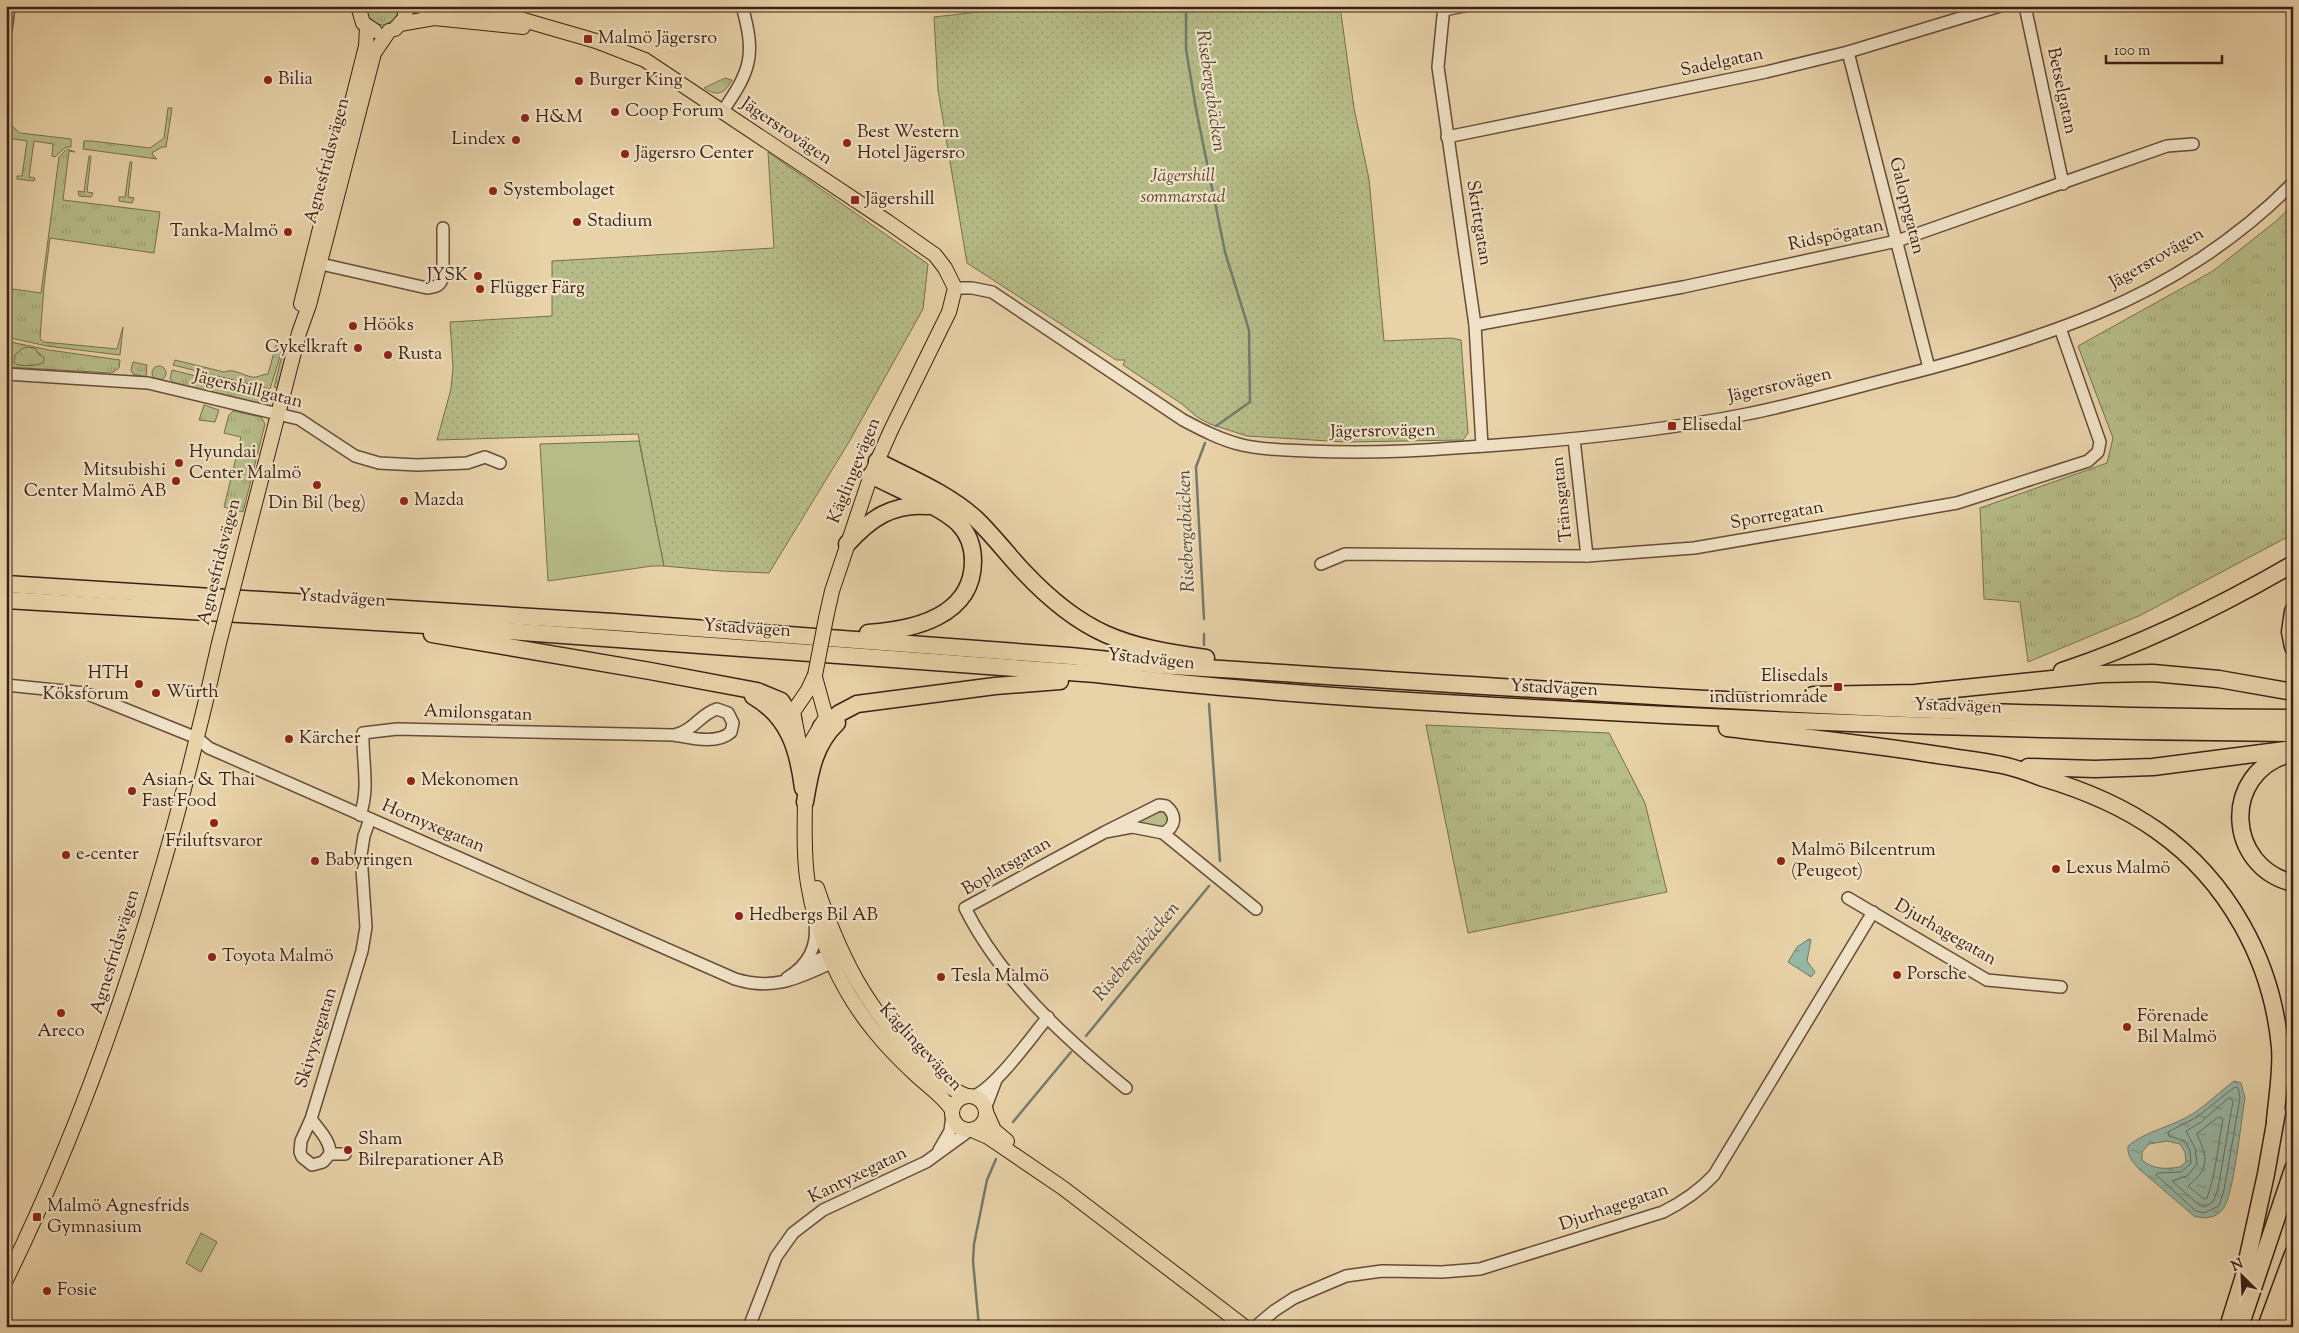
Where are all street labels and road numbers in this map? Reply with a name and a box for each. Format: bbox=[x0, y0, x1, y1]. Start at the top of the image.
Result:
street label: Sadelgatan bbox=[1678, 41, 1766, 84]
street label: Betselgatan bbox=[2039, 45, 2083, 137]
street label: Jägersrovägen bbox=[734, 91, 837, 172]
street label: Agnesfridsvägen bbox=[299, 95, 357, 227]
street label: Galoppgatan bbox=[1881, 155, 1931, 258]
street label: Skrittgatan bbox=[1458, 178, 1498, 268]
street label: Ridspögatan bbox=[1786, 213, 1887, 259]
street label: Jägersrovägen bbox=[2104, 221, 2209, 297]
street label: Jägersrovägen bbox=[1725, 361, 1835, 411]
street label: Jägershillgatan bbox=[190, 364, 306, 416]
street label: Käglingevägen bbox=[822, 414, 888, 528]
street label: Jägersrovägen bbox=[1329, 418, 1436, 446]
street label: Tränsgatan bbox=[1546, 455, 1580, 543]
street label: Sporregatan bbox=[1728, 495, 1826, 537]
street label: Agnesfridsvägen bbox=[192, 496, 248, 628]
street label: Ystadvägen bbox=[297, 583, 387, 615]
street label: Ystadvägen bbox=[702, 613, 792, 645]
street label: Ystadvägen bbox=[1106, 642, 1196, 678]
street label: Ystadvägen bbox=[1509, 674, 1599, 704]
street label: Ystadvägen bbox=[1914, 692, 2003, 722]
street label: Amilonsgatan bbox=[423, 699, 533, 729]
street label: Hornyxegatan bbox=[377, 794, 489, 861]
street label: Boplatsgatan bbox=[958, 831, 1057, 903]
street label: Agnesfridsvägen bbox=[85, 886, 147, 1018]
street label: Djurhagegatan bbox=[1889, 893, 2001, 973]
street label: Skivyxegatan bbox=[289, 984, 345, 1092]
street label: Käglingevägen bbox=[872, 998, 968, 1098]
street label: Kantyxegatan bbox=[804, 1141, 912, 1211]
street label: Djurhagegatan bbox=[1556, 1177, 1672, 1239]

